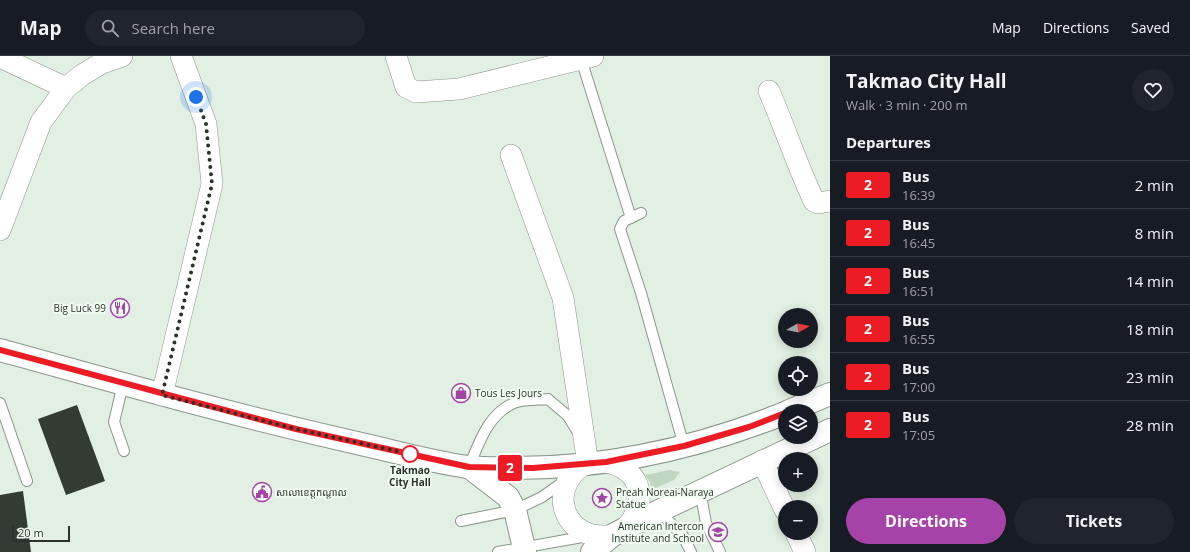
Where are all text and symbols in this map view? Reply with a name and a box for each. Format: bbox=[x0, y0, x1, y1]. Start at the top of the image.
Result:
search box bbox=[85, 10, 365, 46]
text: Map bbox=[20, 15, 61, 41]
icon: search bbox=[99, 17, 121, 39]
text: Search here bbox=[131, 18, 215, 38]
text: Map bbox=[992, 18, 1021, 37]
text: Directions bbox=[1043, 18, 1109, 37]
text: Saved bbox=[1131, 18, 1170, 37]
text: Takmao City Hall bbox=[846, 68, 1007, 94]
button: heart bbox=[1132, 69, 1174, 111]
your location bbox=[186, 87, 206, 107]
text: Walk · 3 min · 200 m bbox=[846, 96, 968, 114]
text: Departures bbox=[846, 132, 931, 152]
text: Bus bbox=[902, 166, 929, 186]
text: 2 bbox=[864, 175, 872, 194]
text: 2 min bbox=[1135, 175, 1174, 195]
text: 16:39 bbox=[902, 186, 935, 204]
text: Bus bbox=[902, 214, 929, 234]
text: 2 bbox=[864, 223, 872, 242]
text: 8 min bbox=[1135, 223, 1174, 243]
text: 16:45 bbox=[902, 234, 935, 252]
text: Bus bbox=[902, 262, 929, 282]
text: 2 bbox=[864, 271, 872, 290]
text: 14 min bbox=[1126, 271, 1174, 291]
text: 16:51 bbox=[902, 282, 935, 300]
restaurant icon: Big Luck 99 bbox=[109, 297, 131, 319]
place label: Big Luck 99 bbox=[54, 301, 106, 315]
north arrow bbox=[778, 308, 818, 348]
map controls bbox=[778, 308, 818, 540]
text: Bus bbox=[902, 310, 929, 330]
text: 2 bbox=[864, 319, 872, 338]
text: 18 min bbox=[1126, 319, 1174, 339]
text: 16:55 bbox=[902, 330, 935, 348]
button: locate bbox=[778, 356, 818, 396]
text: Bus bbox=[902, 358, 929, 378]
text: 2 bbox=[864, 367, 872, 386]
text: 23 min bbox=[1126, 367, 1174, 387]
text: 17:00 bbox=[902, 378, 935, 396]
shop icon: Tous Les Jours bbox=[450, 382, 472, 404]
place label: Tous Les Jours bbox=[475, 386, 542, 400]
button: layers bbox=[778, 404, 818, 444]
text: Bus bbox=[902, 406, 929, 426]
text: 2 bbox=[864, 415, 872, 434]
text: 28 min bbox=[1126, 415, 1174, 435]
text: 17:05 bbox=[902, 426, 935, 444]
marker: Takmao City Hall bbox=[401, 445, 419, 463]
button: + bbox=[778, 452, 818, 492]
line badge: 2 bbox=[497, 455, 523, 481]
text: 2 bbox=[506, 458, 514, 477]
place label: Takmao City Hall bbox=[389, 463, 431, 489]
public building icon: សាលាខេត្តកណ្ដាល bbox=[251, 481, 273, 503]
place label: សាលាខេត្តកណ្ដាល bbox=[276, 485, 347, 499]
place label: Preah Noreai-Naraya Statue bbox=[616, 485, 714, 511]
place icon: Preah Noreai-Naraya Statue bbox=[591, 487, 613, 509]
button: Directions bbox=[846, 498, 1006, 544]
button: Tickets bbox=[1014, 498, 1174, 544]
button: − bbox=[778, 500, 818, 540]
place label: American Intercon Institute and School bbox=[611, 519, 704, 545]
school or university icon: American Intercon Institute and School bbox=[707, 521, 729, 543]
scale bar bbox=[12, 524, 70, 543]
text: 20 m bbox=[18, 525, 44, 540]

